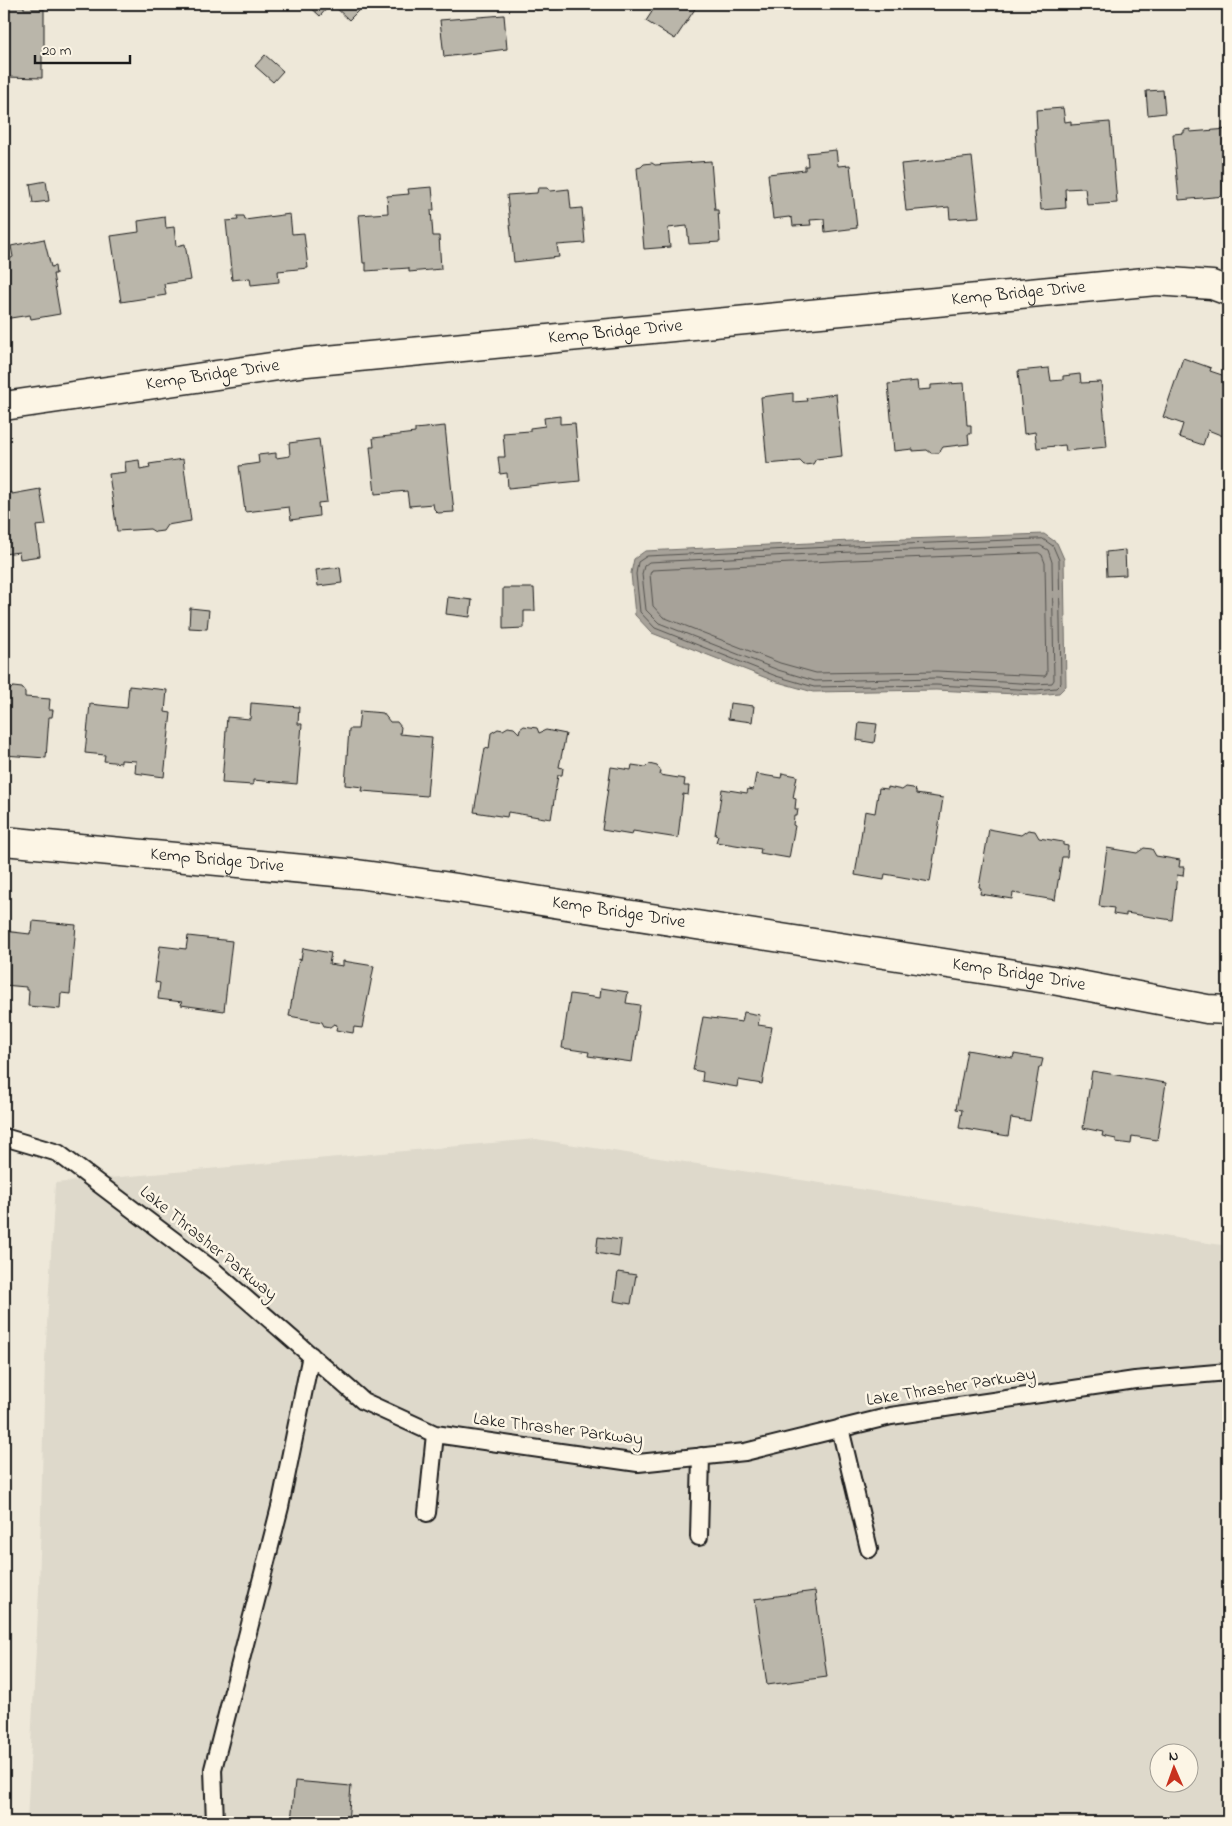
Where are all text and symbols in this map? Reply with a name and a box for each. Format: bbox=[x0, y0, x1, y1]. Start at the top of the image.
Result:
scale bar bbox=[35, 32, 130, 64]
text: 20 m bbox=[42, 40, 72, 62]
street label: Kemp Bridge Drive bbox=[950, 275, 1088, 313]
street label: Kemp Bridge Drive bbox=[547, 313, 685, 352]
street label: Kemp Bridge Drive bbox=[144, 353, 282, 398]
street label: Kemp Bridge Drive bbox=[149, 842, 286, 880]
street label: Kemp Bridge Drive bbox=[550, 890, 688, 936]
street label: Kemp Bridge Drive bbox=[950, 952, 1088, 999]
street label: Lake Thrasher Parkway bbox=[133, 1180, 283, 1308]
street label: Lake Thrasher Parkway bbox=[865, 1362, 1037, 1414]
street label: Lake Thrasher Parkway bbox=[472, 1407, 644, 1453]
north arrow bbox=[1150, 1744, 1200, 1794]
text: N bbox=[1169, 1746, 1179, 1767]

